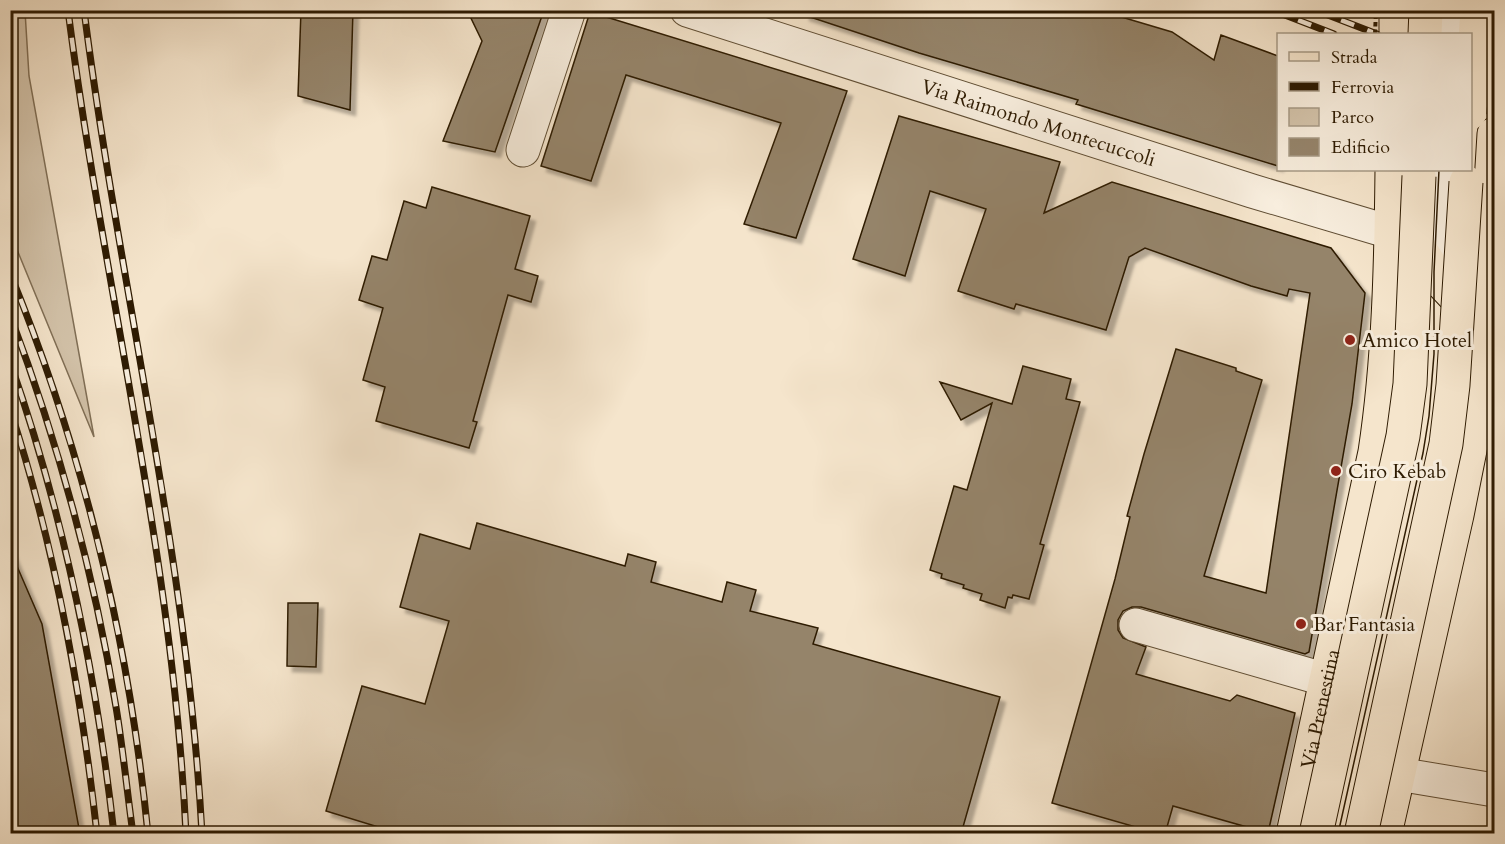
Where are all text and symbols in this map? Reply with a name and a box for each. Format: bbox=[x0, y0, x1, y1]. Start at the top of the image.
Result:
legend bbox=[1277, 33, 1472, 171]
text: Strada bbox=[1331, 45, 1378, 70]
street label: Via Raimondo Montecuccoli bbox=[918, 72, 1159, 173]
text: Ferrovia bbox=[1331, 75, 1394, 100]
text: Parco bbox=[1331, 105, 1374, 130]
text: Edificio bbox=[1331, 135, 1390, 160]
place label: Amico Hotel bbox=[1362, 327, 1472, 354]
marker: Amico Hotel bbox=[1343, 333, 1357, 347]
place label: Ciro Kebab bbox=[1348, 458, 1446, 485]
marker: Ciro Kebab bbox=[1329, 464, 1343, 478]
place label: Bar Fantasia bbox=[1313, 611, 1416, 638]
marker: Bar Fantasia bbox=[1294, 617, 1308, 631]
street label: Via Prenestina bbox=[1294, 646, 1346, 771]

